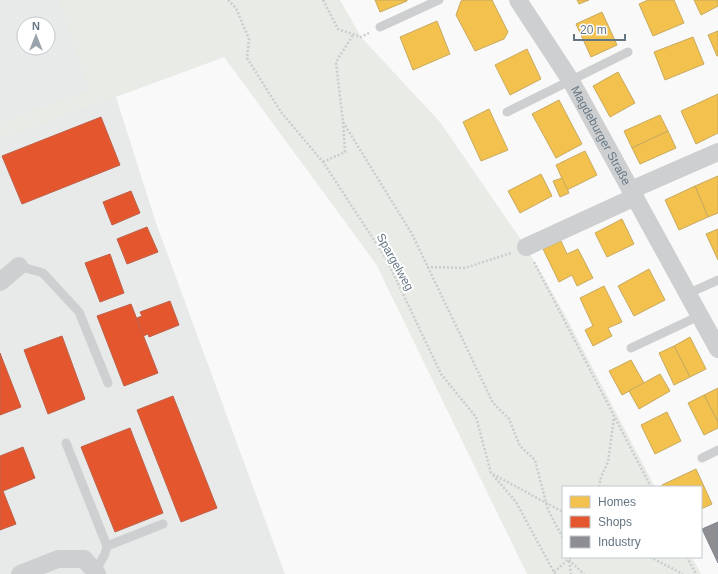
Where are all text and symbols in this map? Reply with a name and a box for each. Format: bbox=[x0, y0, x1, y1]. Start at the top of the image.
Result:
north arrow bbox=[16, 16, 56, 56]
scale bar bbox=[574, 16, 625, 42]
text: N bbox=[32, 20, 40, 32]
text: 20 m bbox=[580, 23, 607, 37]
street label: Magdeburger Straße bbox=[568, 84, 634, 188]
street label: Spargelweg bbox=[374, 231, 416, 293]
legend bbox=[562, 486, 702, 558]
text: Homes bbox=[598, 495, 636, 509]
text: Shops bbox=[598, 515, 632, 529]
text: Industry bbox=[598, 535, 641, 549]

